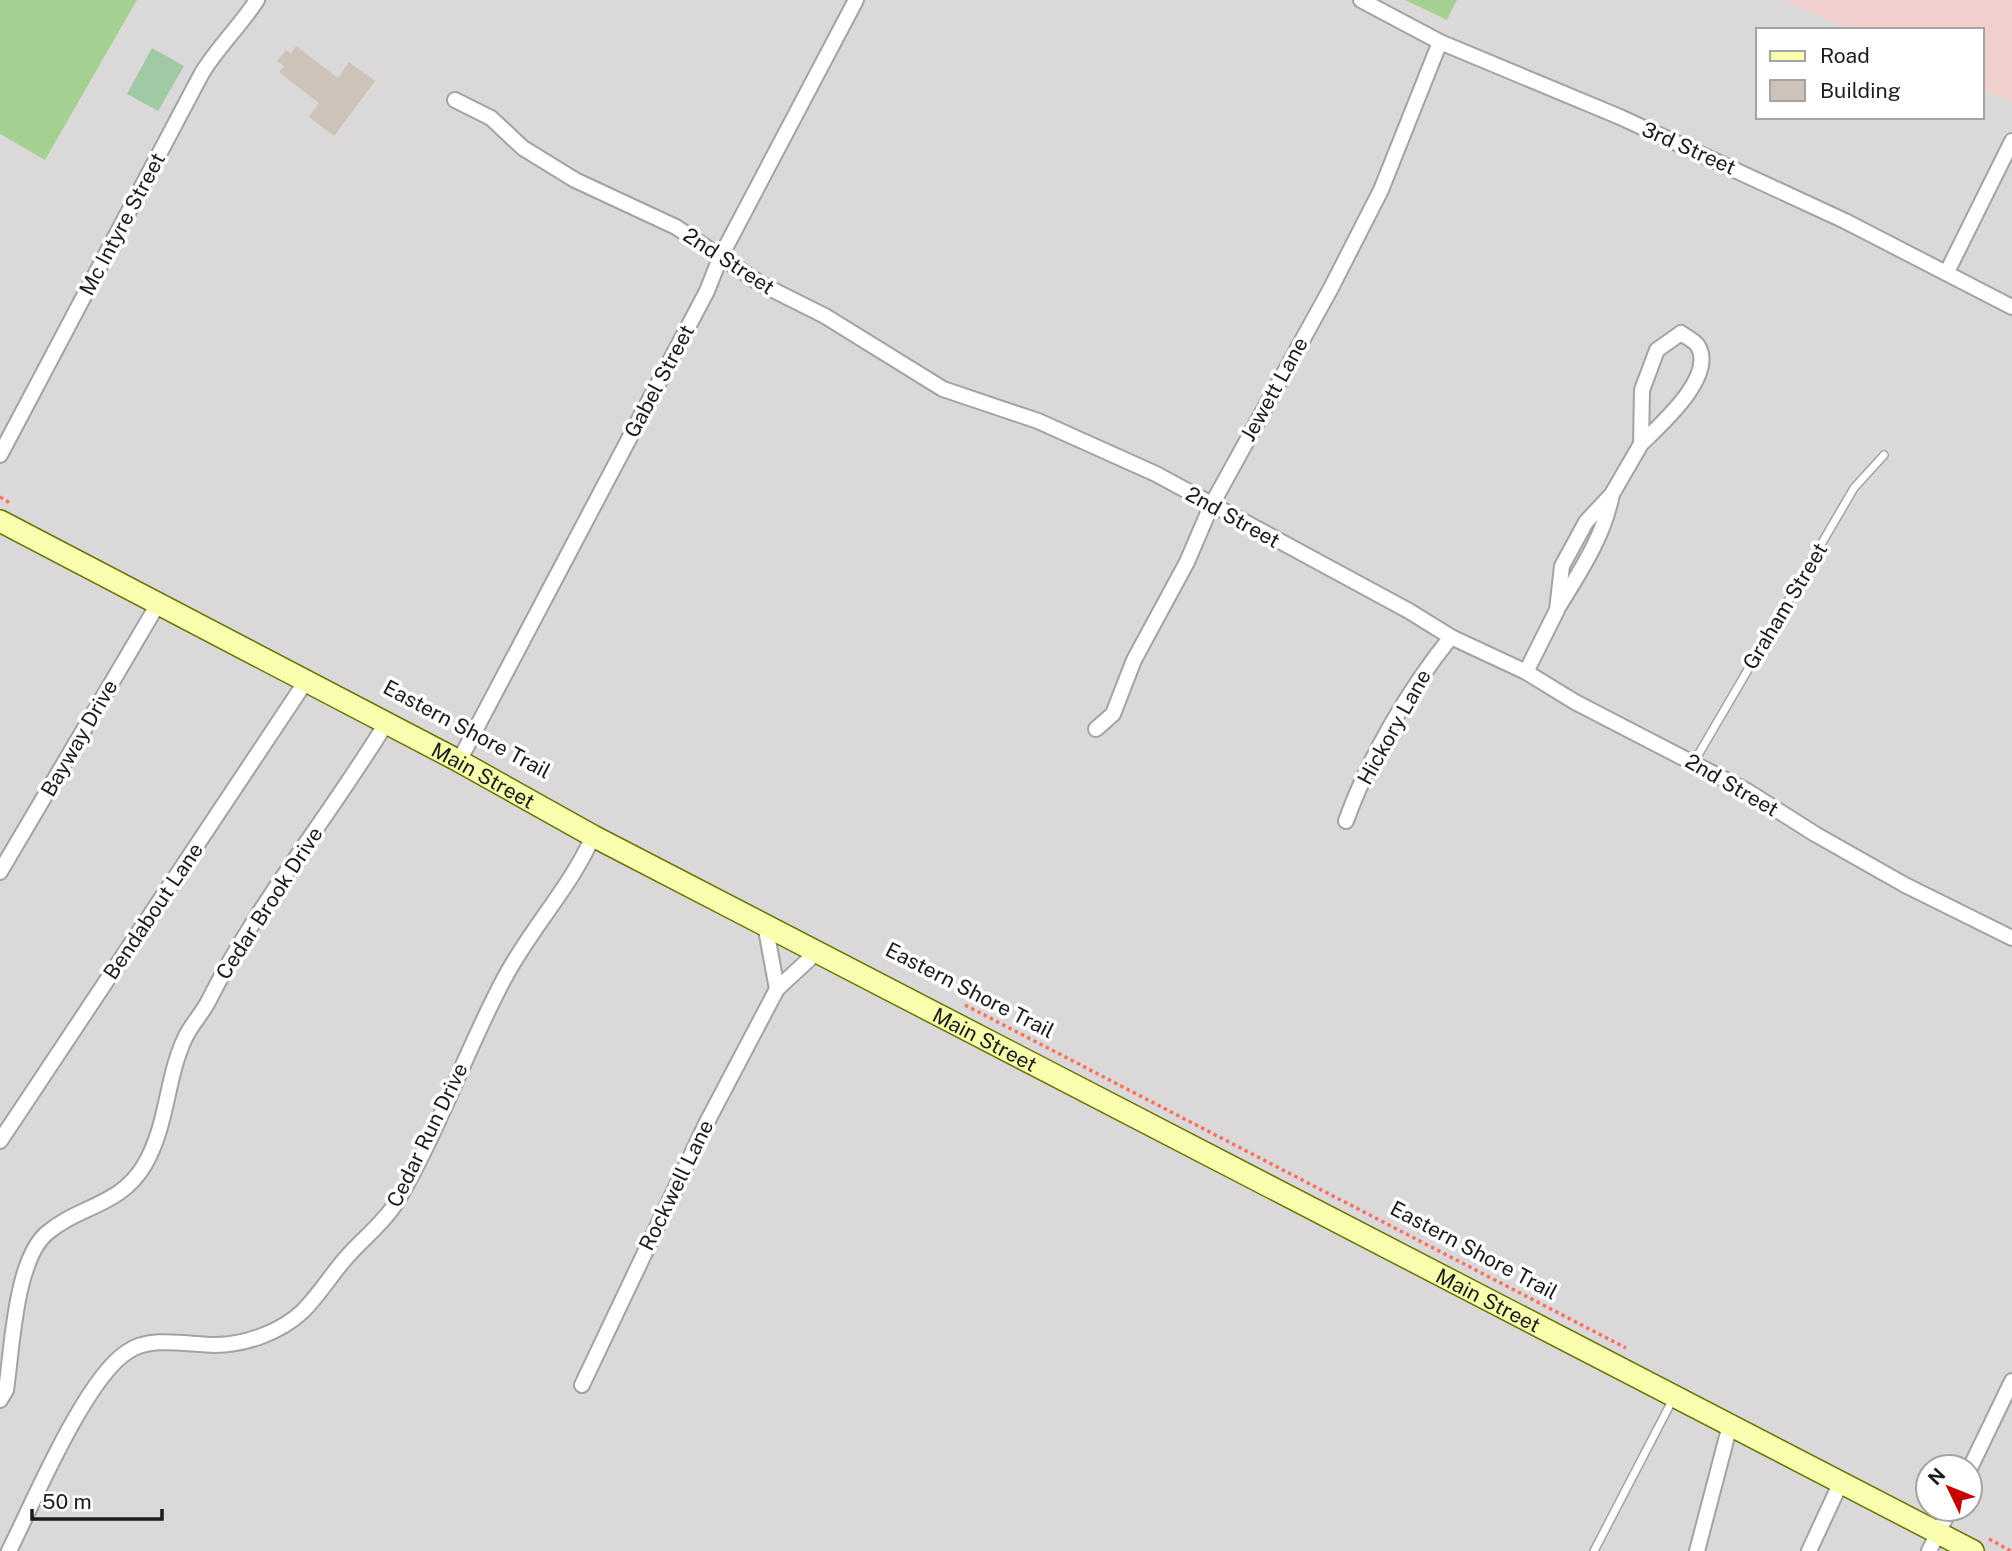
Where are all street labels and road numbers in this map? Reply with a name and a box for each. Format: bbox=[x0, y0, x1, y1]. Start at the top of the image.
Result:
street label: 3rd Street bbox=[1638, 116, 1740, 180]
street label: Mc Intyre Street bbox=[74, 148, 170, 300]
street label: 2nd Street bbox=[679, 222, 779, 300]
street label: Gabel Street bbox=[619, 320, 699, 442]
street label: Jewett Lane bbox=[1235, 333, 1313, 445]
street label: 2nd Street bbox=[1182, 481, 1284, 553]
street label: Graham Street bbox=[1737, 538, 1833, 674]
street label: Hickory Lane bbox=[1352, 665, 1436, 789]
street label: Eastern Shore Trail bbox=[379, 674, 555, 784]
street label: Bayway Drive bbox=[35, 675, 123, 801]
street label: Main Street bbox=[427, 736, 539, 813]
street label: 2nd Street bbox=[1681, 748, 1783, 822]
street label: Cedar Brook Drive bbox=[210, 822, 328, 984]
street label: Bendabout Lane bbox=[98, 838, 208, 984]
street label: Eastern Shore Trail bbox=[882, 937, 1058, 1043]
street label: Main Street bbox=[929, 1002, 1041, 1076]
street label: Cedar Run Drive bbox=[381, 1059, 473, 1211]
street label: Rockwell Lane bbox=[634, 1116, 718, 1254]
street label: Eastern Shore Trail bbox=[1386, 1195, 1562, 1305]
street label: Main Street bbox=[1432, 1263, 1545, 1337]

